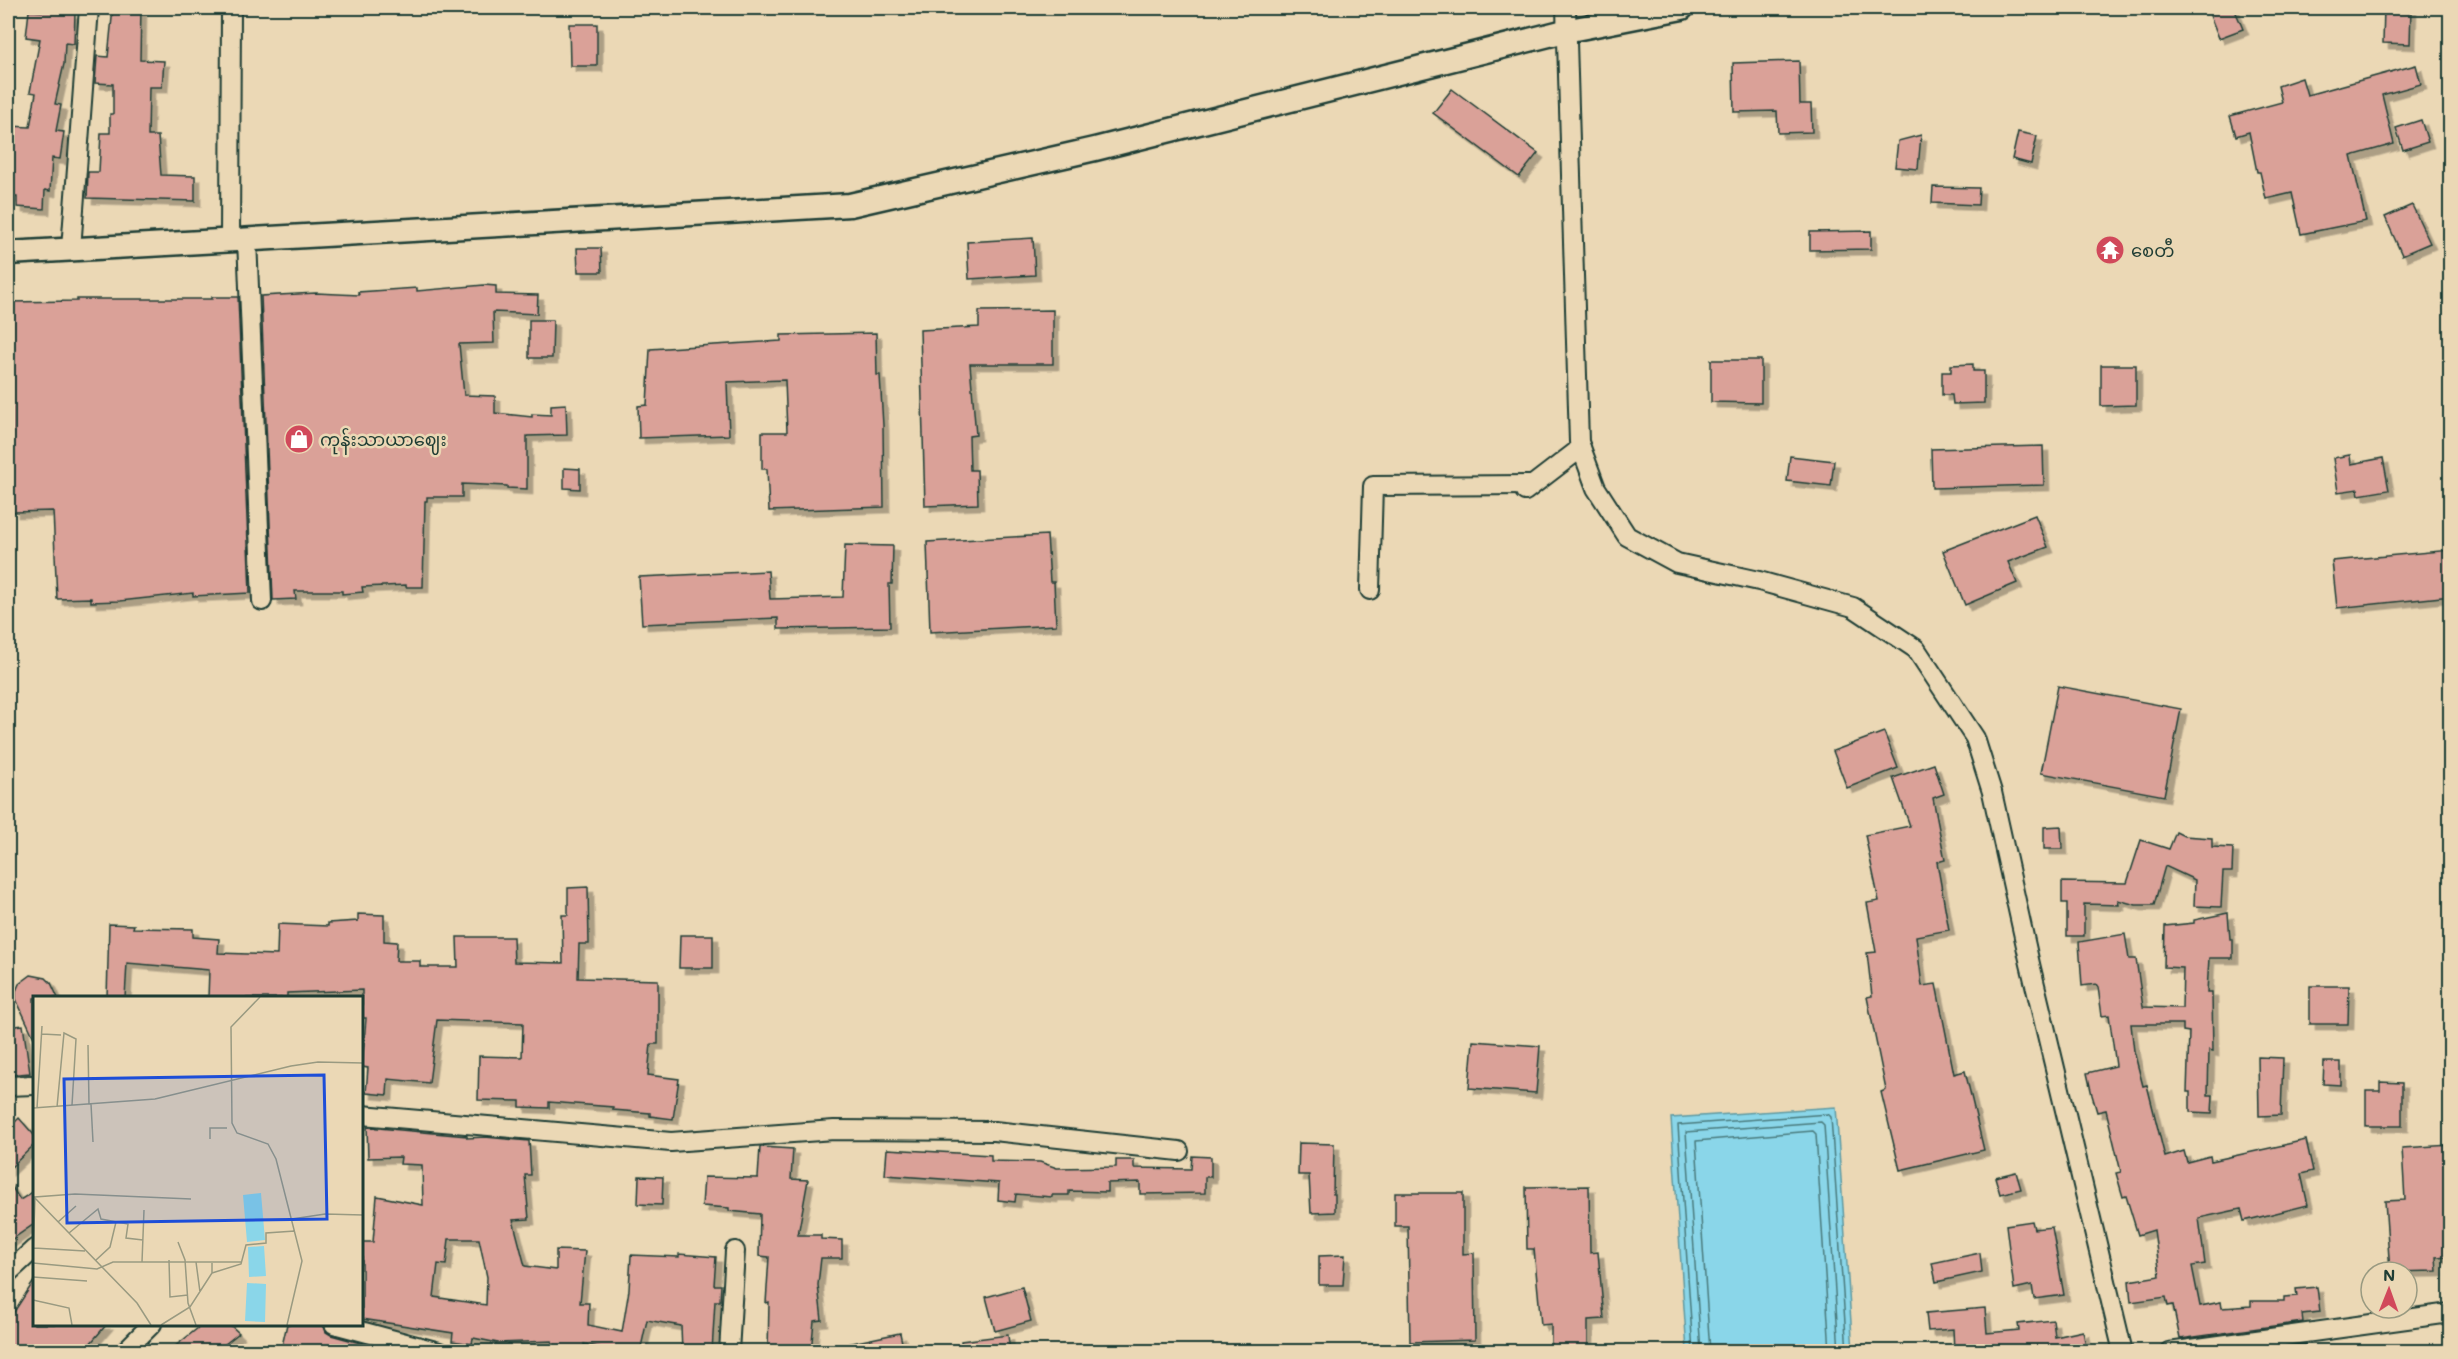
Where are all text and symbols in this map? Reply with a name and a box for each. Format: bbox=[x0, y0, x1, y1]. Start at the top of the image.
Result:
temple icon: စေတီ bbox=[2094, 234, 2126, 266]
place label: စေတီ bbox=[2131, 237, 2175, 262]
shop icon: ကုန်းသာယာဈေး bbox=[283, 423, 315, 455]
place label: ကုန်းသာယာဈေး bbox=[320, 427, 447, 455]
inset map bbox=[33, 996, 363, 1326]
north arrow bbox=[2359, 1260, 2419, 1320]
text: N bbox=[2383, 1264, 2396, 1285]

